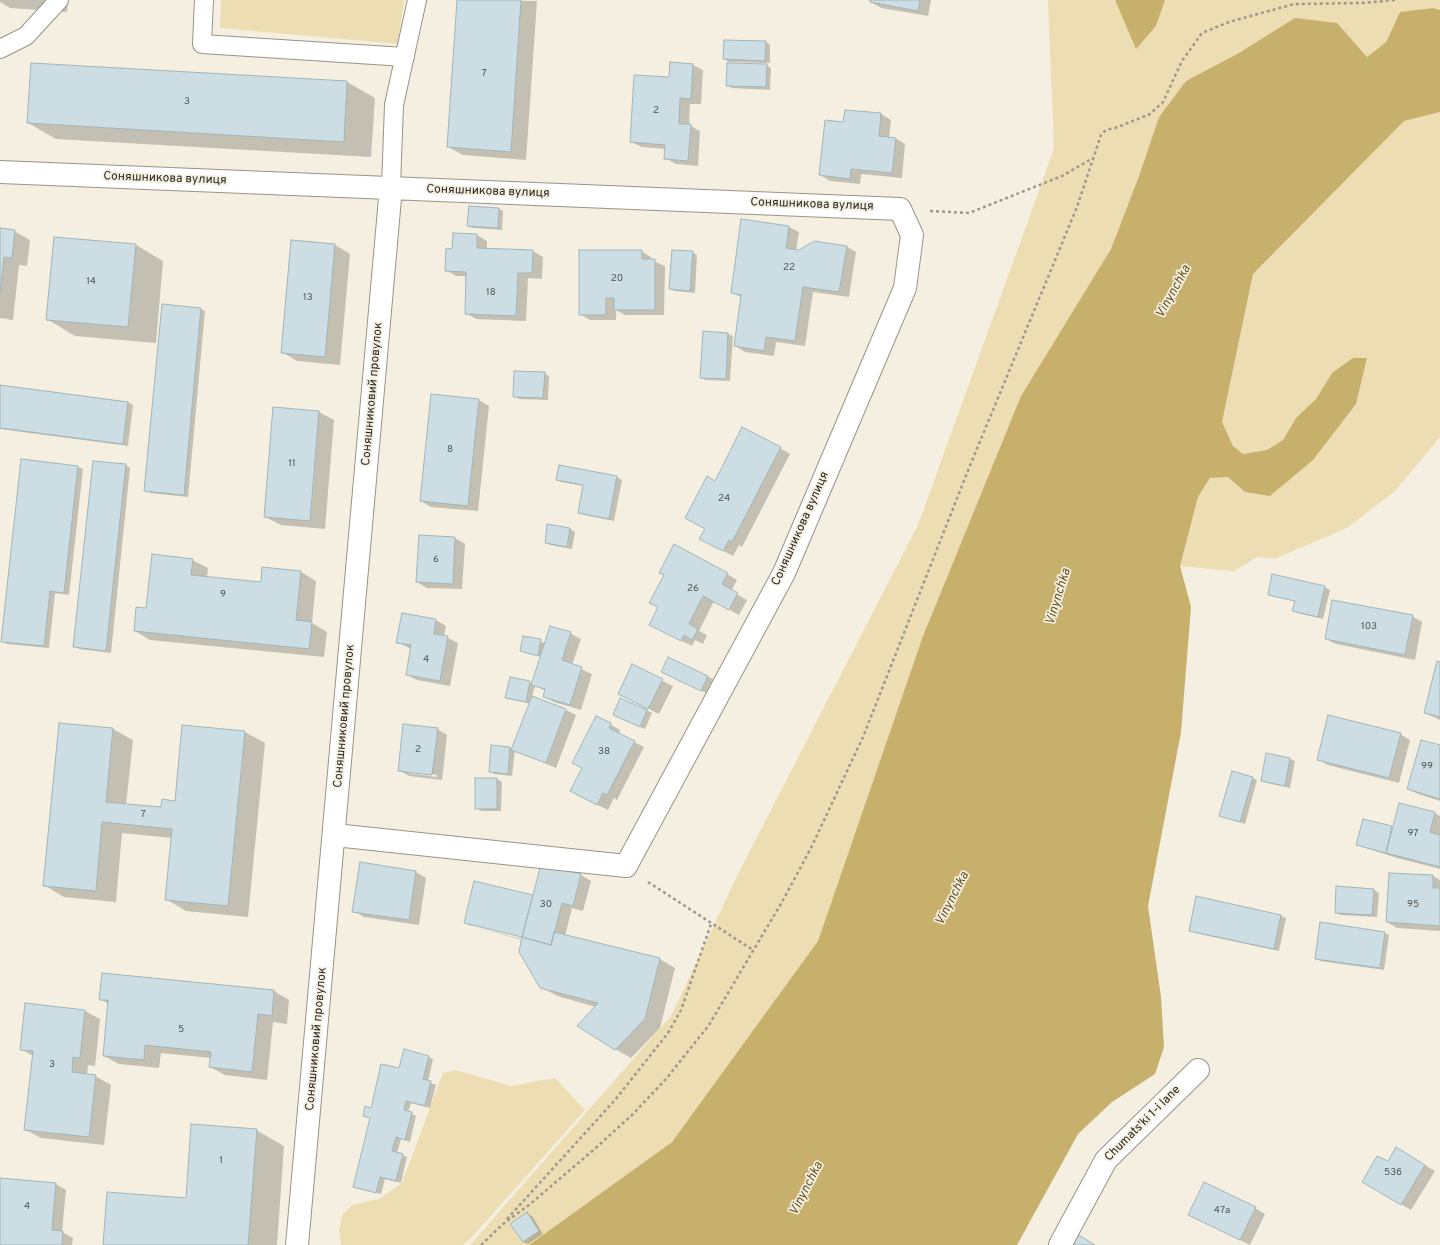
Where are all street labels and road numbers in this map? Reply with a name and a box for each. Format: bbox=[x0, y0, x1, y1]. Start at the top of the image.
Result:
street label: Соняшникова вулиця bbox=[103, 170, 227, 188]
street label: Соняшникова вулиця bbox=[426, 183, 550, 201]
street label: Соняшникова вулиця bbox=[750, 196, 874, 214]
street label: Соняшниковий провулок bbox=[360, 322, 386, 466]
street label: Соняшникова вулиця bbox=[769, 470, 833, 588]
street label: Соняшниковий провулок bbox=[332, 644, 358, 788]
street label: Соняшниковий провулок bbox=[304, 967, 330, 1111]
street label: Chumats'ki 1-i lane bbox=[1102, 1083, 1184, 1165]

